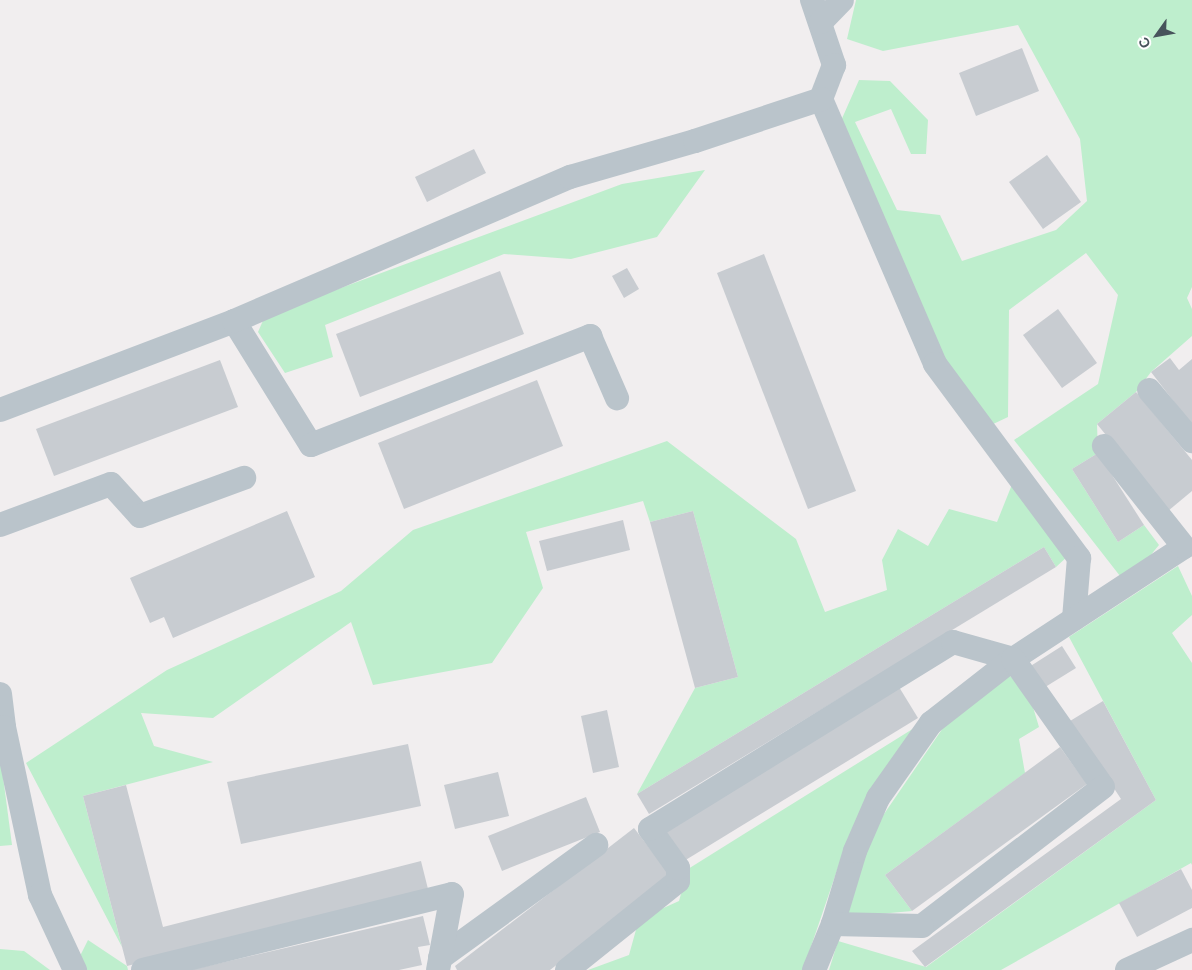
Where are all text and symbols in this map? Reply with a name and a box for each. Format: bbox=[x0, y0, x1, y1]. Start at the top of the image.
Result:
north arrow bbox=[1132, 10, 1182, 60]
text: С bbox=[1135, 34, 1154, 51]

